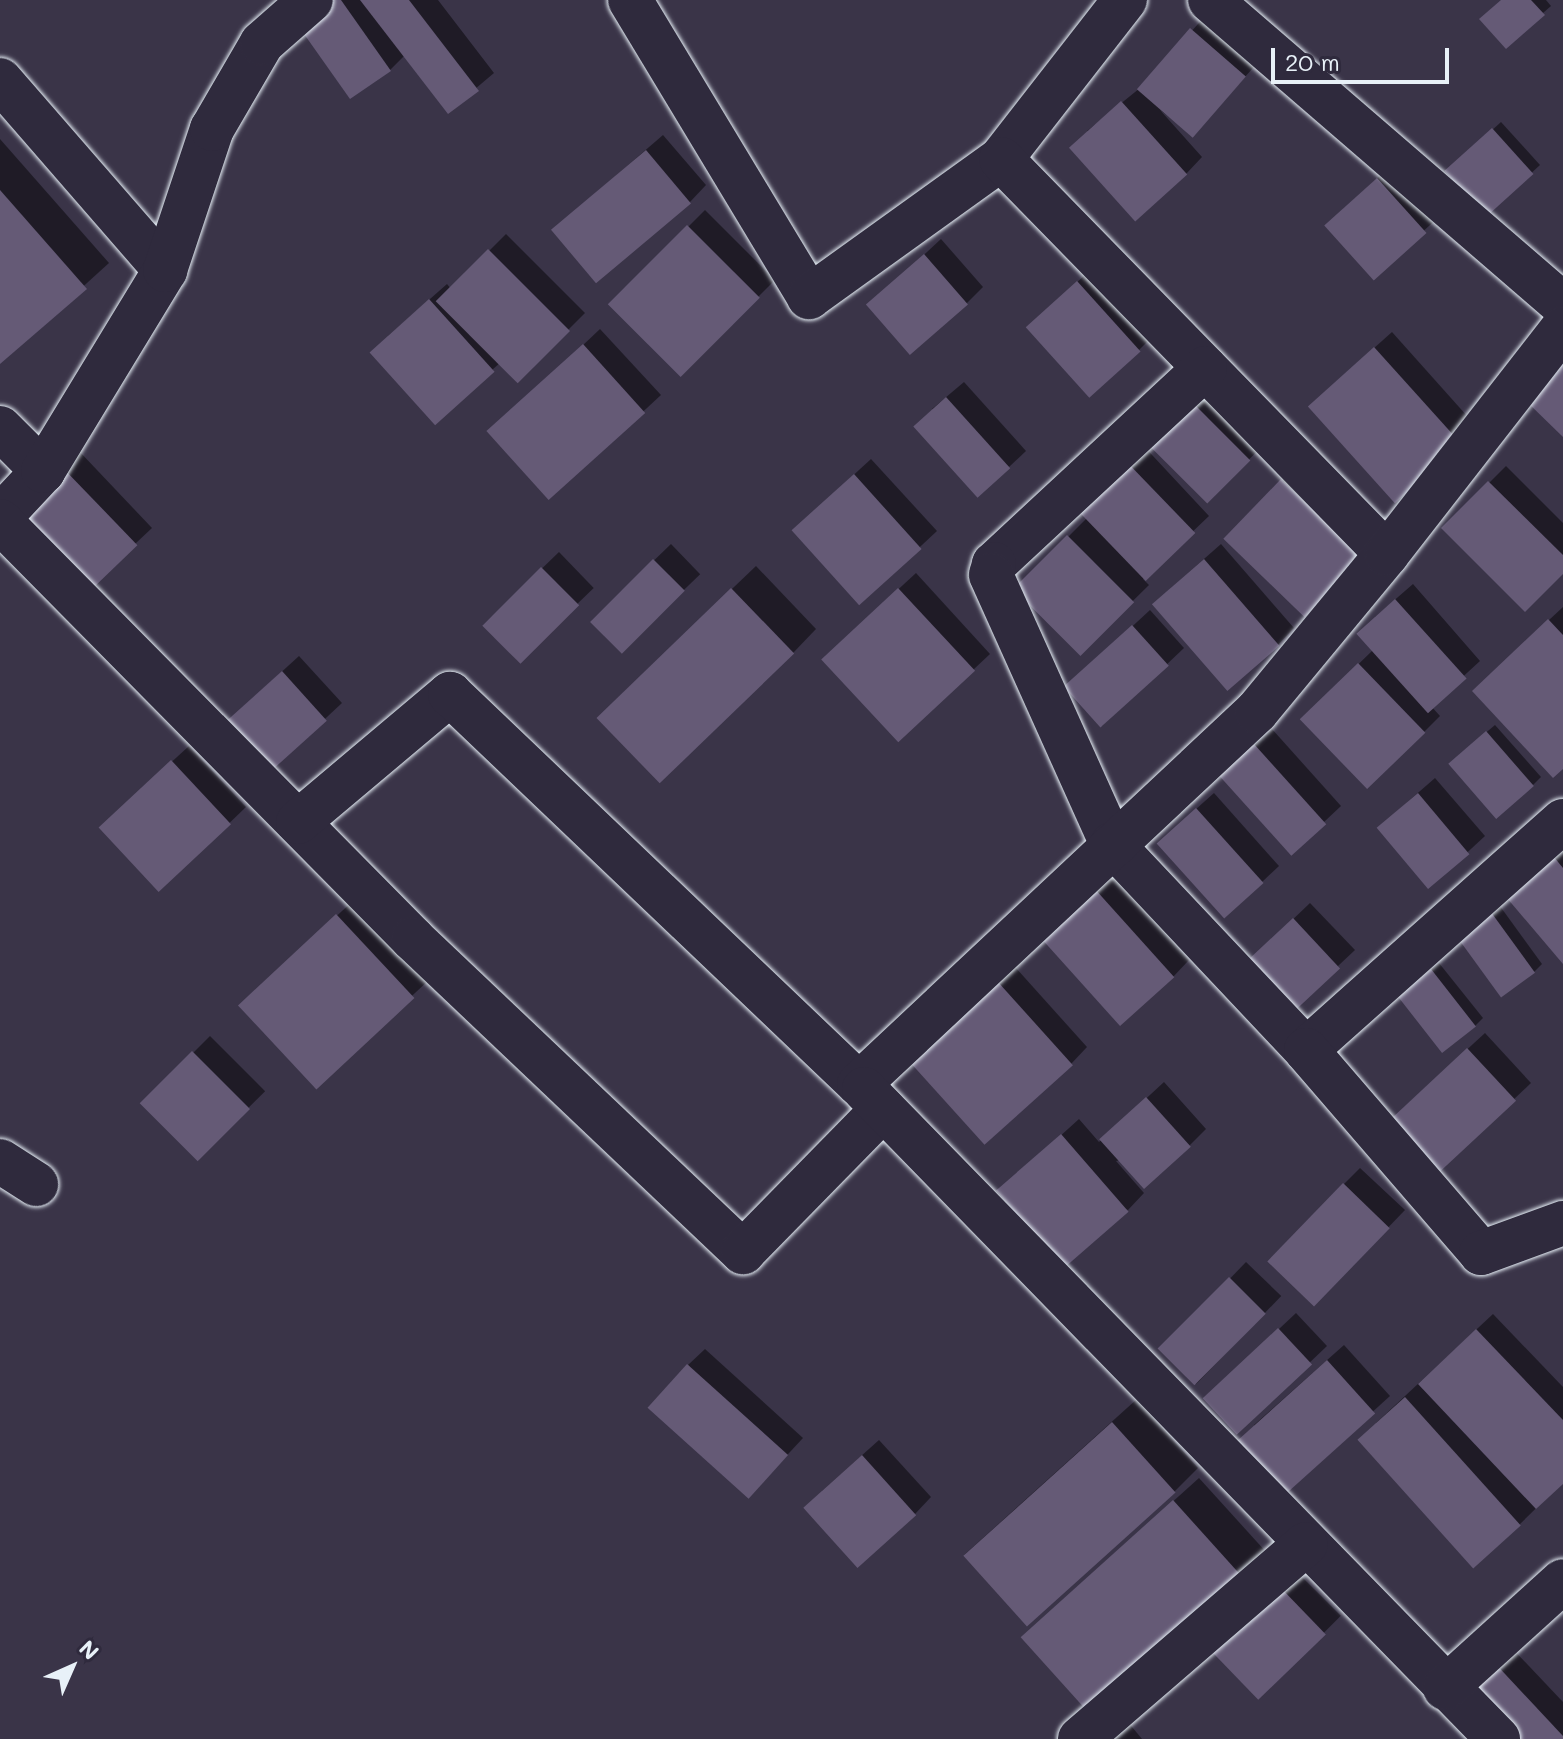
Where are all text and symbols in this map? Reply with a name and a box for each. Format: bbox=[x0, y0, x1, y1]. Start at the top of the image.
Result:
scale bar bbox=[1275, 32, 1453, 82]
text: 20 m bbox=[1285, 46, 1340, 77]
north arrow bbox=[32, 1627, 112, 1707]
text: N bbox=[73, 1634, 105, 1666]

